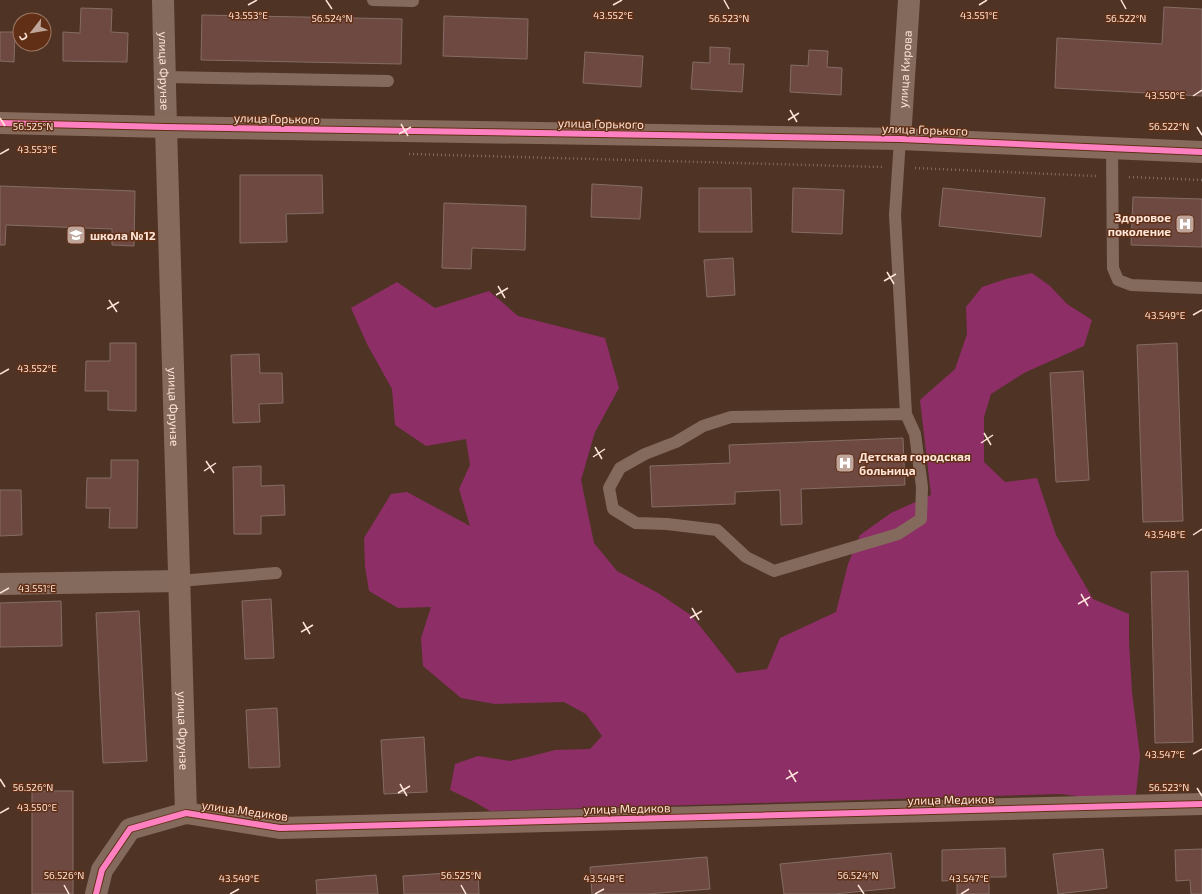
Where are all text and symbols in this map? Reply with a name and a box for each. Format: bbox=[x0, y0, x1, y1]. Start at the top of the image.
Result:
text: 43.553°E bbox=[228, 9, 268, 21]
text: 43.552°E bbox=[593, 9, 633, 21]
text: 43.551°E bbox=[960, 9, 998, 21]
north arrow bbox=[12, 12, 52, 52]
text: 56.524°N bbox=[311, 12, 353, 24]
text: 56.523°N bbox=[709, 12, 749, 24]
text: 56.522°N bbox=[1106, 12, 1146, 24]
street label: улица Кирова bbox=[895, 30, 914, 108]
text: С bbox=[15, 31, 30, 44]
street label: улица Фрунзе bbox=[156, 31, 173, 111]
text: 43.550°E bbox=[1145, 89, 1185, 101]
street label: улица Горького bbox=[234, 110, 320, 127]
street label: улица Горького bbox=[558, 115, 644, 132]
text: 56.525°N bbox=[13, 120, 53, 132]
text: 56.522°N bbox=[1149, 120, 1189, 132]
street label: улица Горького bbox=[882, 121, 968, 139]
text: 43.553°E bbox=[17, 143, 57, 155]
place label: Здоровое поколение bbox=[1108, 210, 1171, 238]
hospital icon: Здоровое поколение bbox=[1174, 213, 1196, 235]
school or university icon: школа №12 bbox=[65, 224, 87, 246]
place label: школа №12 bbox=[90, 228, 156, 242]
text: 43.549°E bbox=[1145, 309, 1186, 321]
text: 43.552°E bbox=[17, 362, 57, 374]
street label: улица Фрунзе bbox=[165, 367, 182, 446]
place label: Детская городская больница bbox=[859, 449, 971, 477]
hospital icon: Детская городская больница bbox=[834, 452, 856, 474]
text: 43.548°E bbox=[1145, 528, 1186, 540]
text: 43.551°E bbox=[18, 582, 56, 594]
street label: улица Фрунзе bbox=[174, 691, 192, 770]
text: 43.547°E bbox=[1145, 748, 1185, 760]
text: 56.526°N bbox=[13, 781, 53, 793]
text: 56.523°N bbox=[1149, 781, 1189, 793]
street label: улица Медиков bbox=[907, 791, 995, 808]
street label: улица Медиков bbox=[201, 797, 289, 824]
street label: улица Медиков bbox=[583, 800, 671, 817]
text: 43.550°E bbox=[17, 801, 57, 813]
text: 56.526°N bbox=[44, 869, 84, 881]
text: 56.525°N bbox=[441, 869, 481, 881]
text: 56.524°N bbox=[837, 869, 879, 881]
text: 43.549°E bbox=[219, 872, 260, 884]
text: 43.548°E bbox=[584, 872, 625, 884]
text: 43.547°E bbox=[949, 872, 989, 884]

